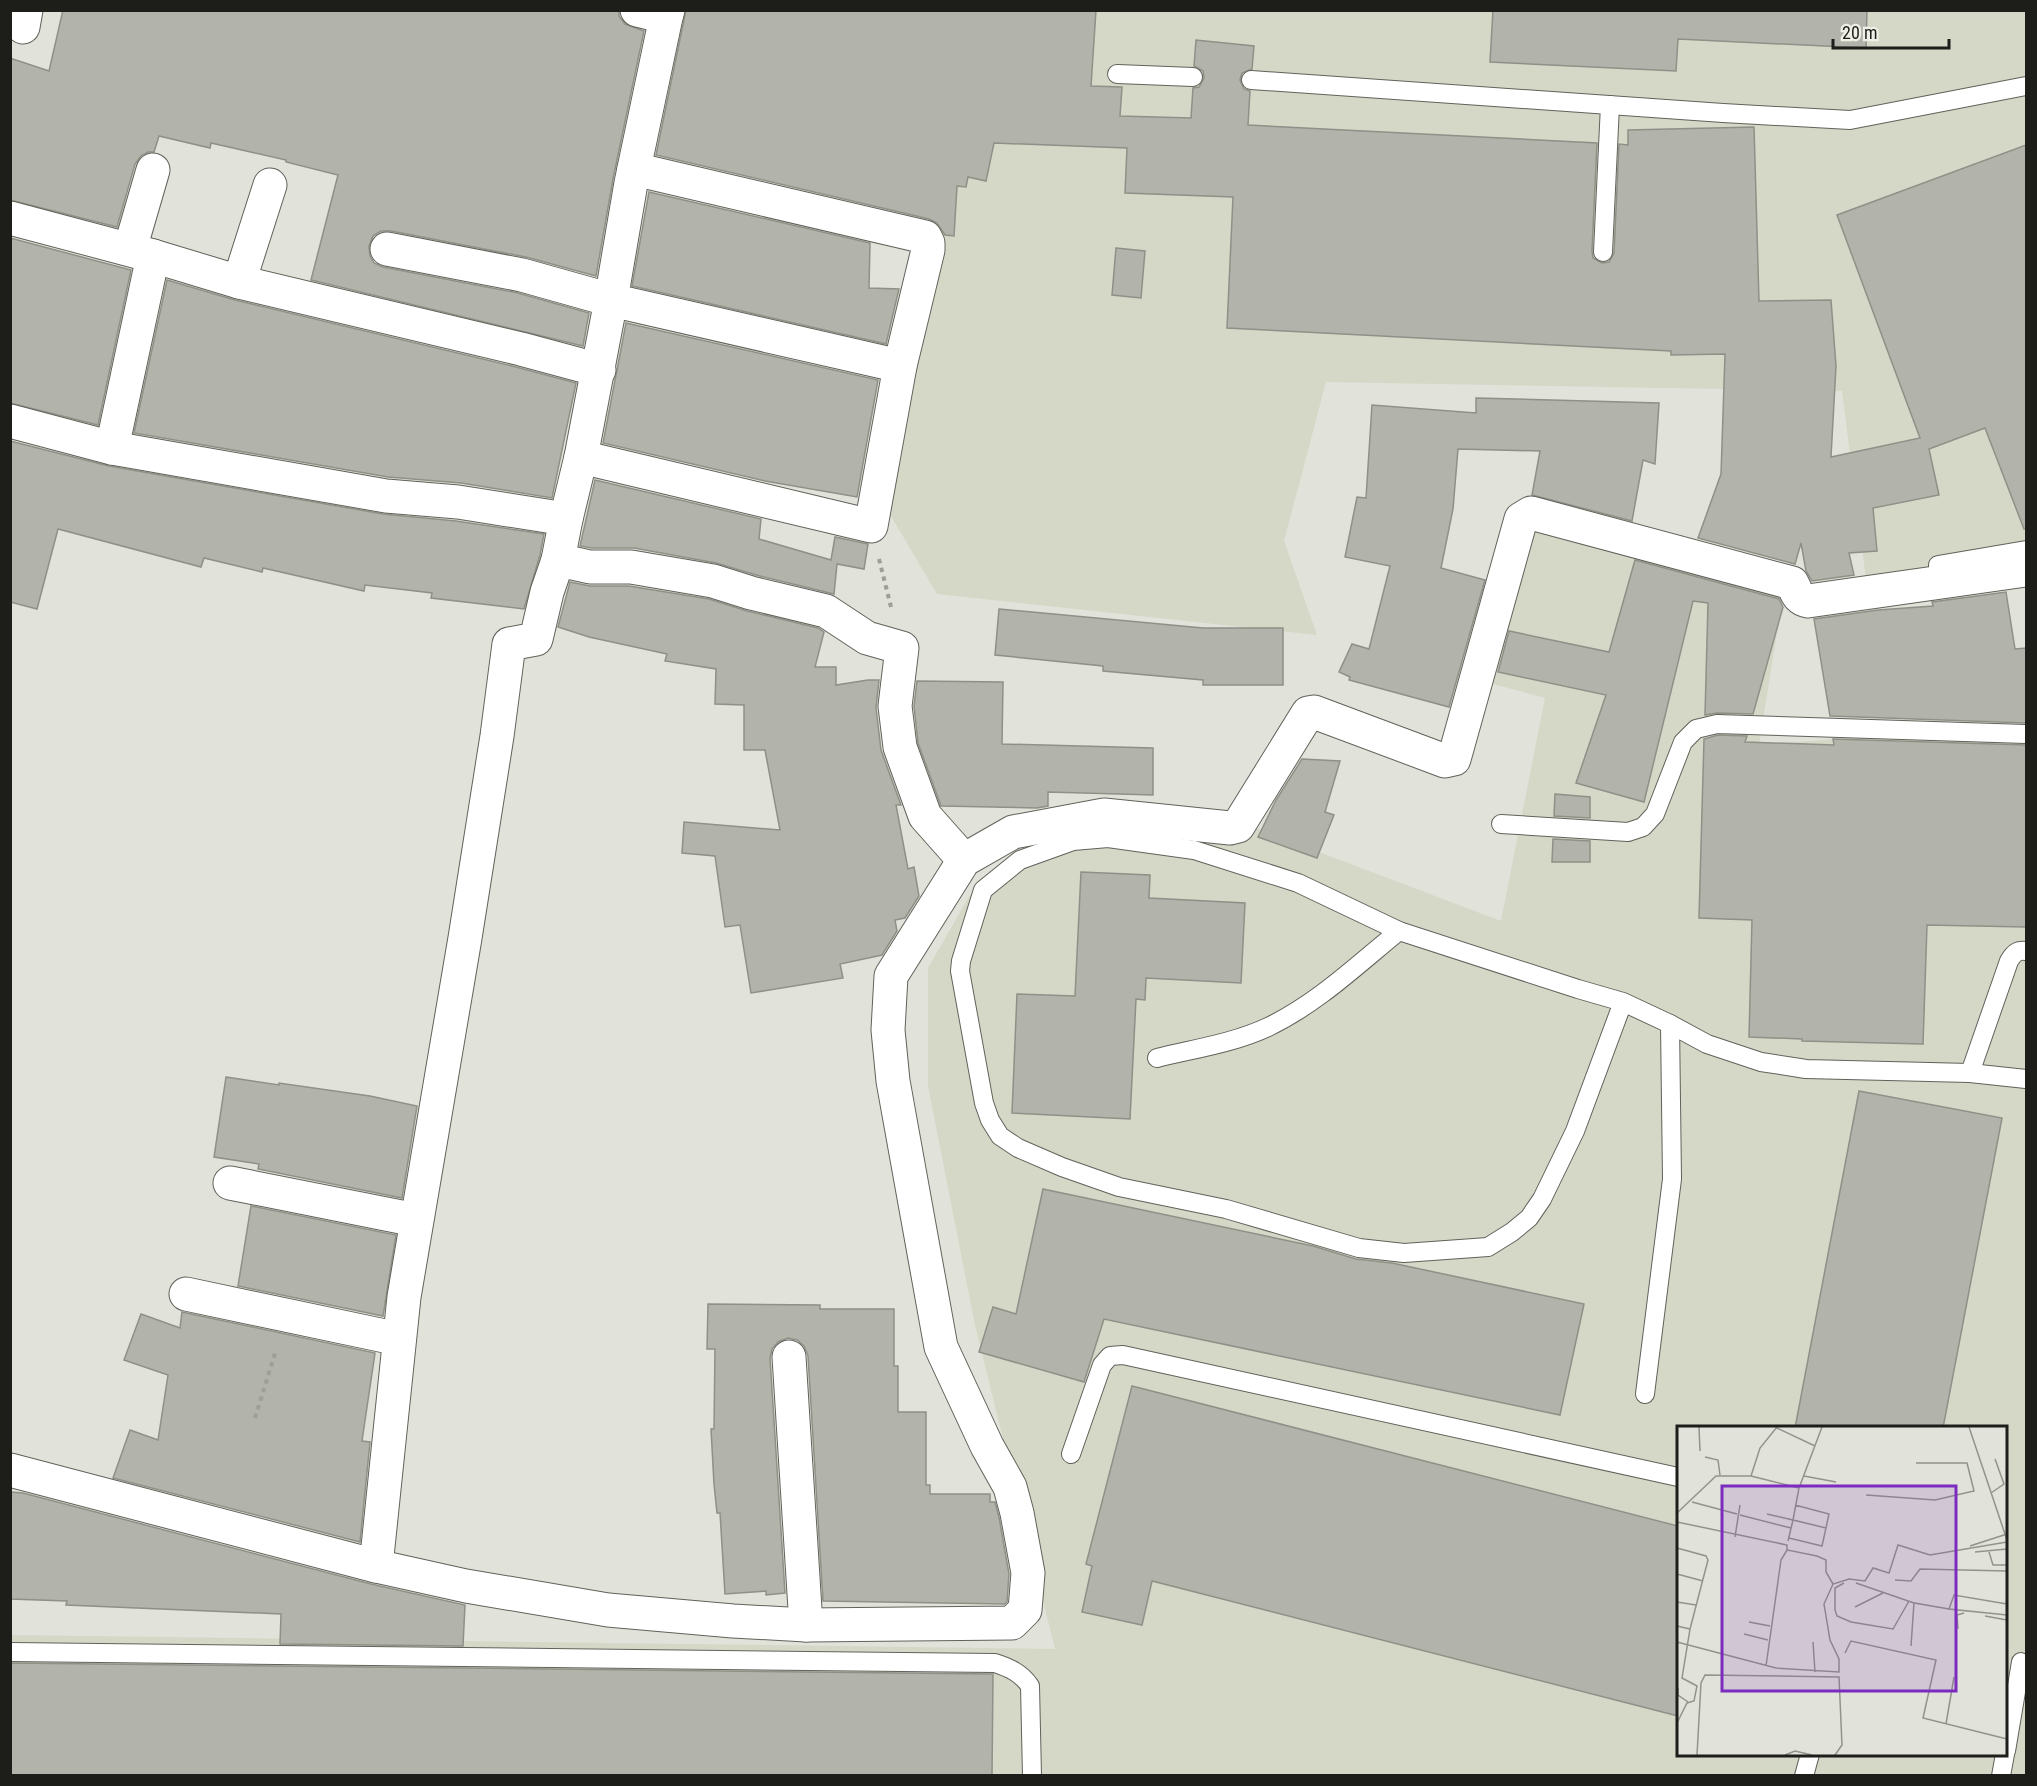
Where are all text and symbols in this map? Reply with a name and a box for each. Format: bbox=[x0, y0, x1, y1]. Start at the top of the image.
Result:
scale bar bbox=[1833, 12, 1948, 50]
text: 20 m bbox=[1842, 22, 1877, 43]
inset map bbox=[1677, 1426, 2007, 1756]

